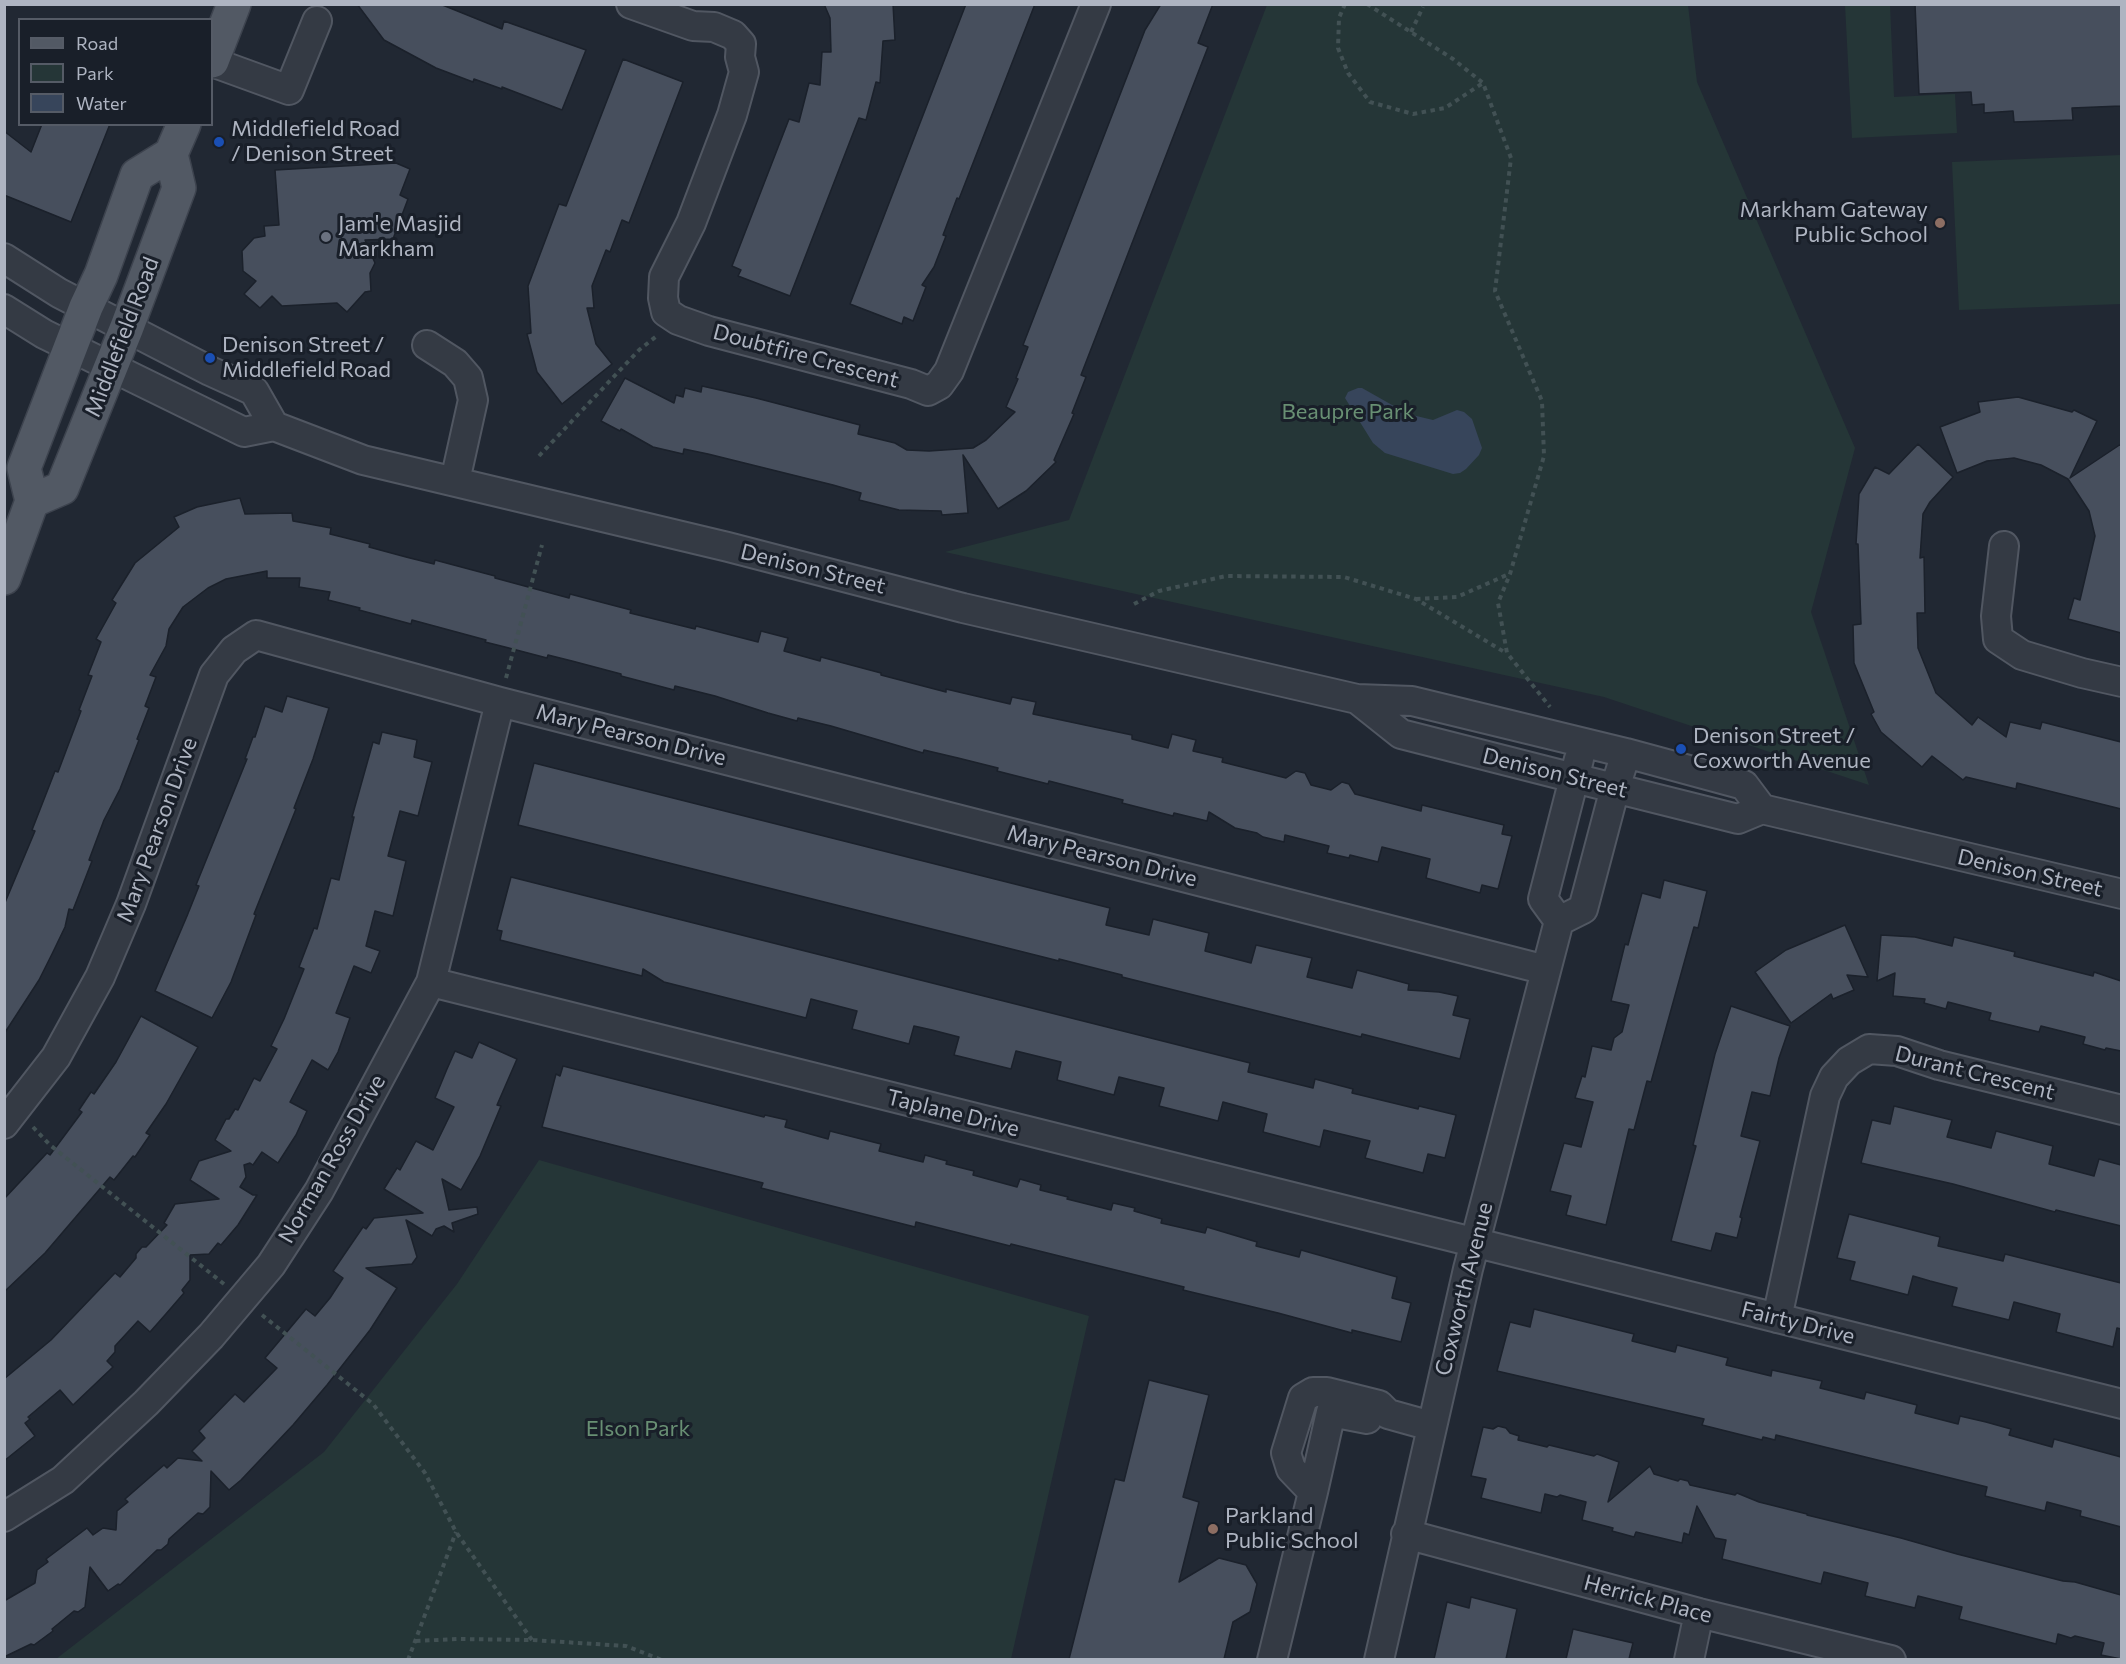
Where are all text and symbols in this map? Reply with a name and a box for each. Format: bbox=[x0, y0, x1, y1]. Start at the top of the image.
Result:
legend bbox=[18, 18, 213, 126]
text: Road bbox=[76, 32, 118, 54]
text: Park bbox=[76, 62, 114, 84]
text: Water bbox=[76, 92, 127, 114]
place label: Middlefield Road / Denison Street bbox=[231, 116, 400, 168]
marker: Middlefield Road / Denison Street bbox=[212, 135, 226, 149]
place label: Markham Gateway Public School bbox=[1740, 197, 1928, 248]
place label: Jam'e Masjid Markham bbox=[338, 211, 462, 262]
marker: Markham Gateway Public School bbox=[1933, 216, 1947, 230]
marker: Jam'e Masjid Markham bbox=[319, 230, 333, 244]
street label: Middlefield Road bbox=[79, 253, 165, 421]
street label: Doubtfire Crescent bbox=[710, 318, 902, 394]
place label: Denison Street / Middlefield Road bbox=[222, 332, 391, 384]
marker: Denison Street / Middlefield Road bbox=[203, 351, 217, 365]
park label: Beaupre Park bbox=[1282, 399, 1414, 425]
street label: Denison Street bbox=[738, 538, 888, 600]
street label: Mary Pearson Drive bbox=[533, 699, 729, 771]
place label: Denison Street / Coxworth Avenue bbox=[1693, 723, 1871, 774]
street label: Mary Pearson Drive bbox=[111, 734, 203, 926]
street label: Denison Street bbox=[1480, 742, 1630, 804]
marker: Denison Street / Coxworth Avenue bbox=[1674, 742, 1688, 756]
street label: Mary Pearson Drive bbox=[1004, 820, 1200, 892]
street label: Denison Street bbox=[1955, 843, 2105, 903]
street label: Durant Crescent bbox=[1892, 1040, 2058, 1106]
street label: Norman Ross Drive bbox=[273, 1070, 391, 1248]
street label: Taplane Drive bbox=[884, 1084, 1022, 1142]
street label: Coxworth Avenue bbox=[1430, 1200, 1498, 1378]
street label: Fairty Drive bbox=[1739, 1296, 1857, 1350]
park label: Elson Park bbox=[586, 1416, 690, 1442]
place label: Parkland Public School bbox=[1225, 1503, 1359, 1554]
marker: Parkland Public School bbox=[1206, 1522, 1220, 1536]
street label: Herrick Place bbox=[1581, 1569, 1715, 1629]

